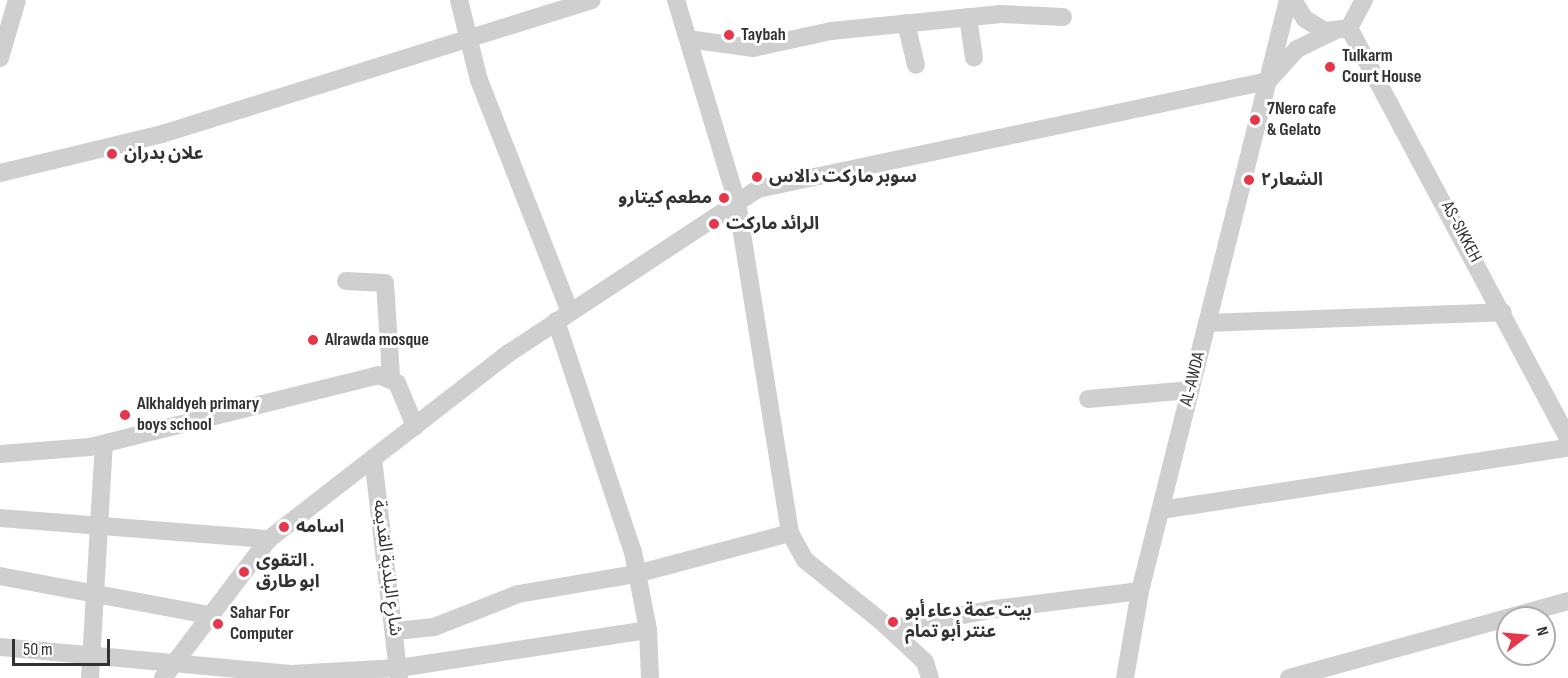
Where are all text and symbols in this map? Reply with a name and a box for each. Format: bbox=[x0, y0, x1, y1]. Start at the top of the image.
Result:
place label: Taybah bbox=[741, 24, 786, 46]
marker: Taybah bbox=[722, 28, 736, 42]
place label: Tulkarm Court House bbox=[1342, 46, 1421, 88]
marker: Tulkarm Court House bbox=[1323, 60, 1337, 74]
place label: 7Nero cafe & Gelato bbox=[1267, 99, 1336, 142]
marker: 7Nero cafe & Gelato bbox=[1248, 113, 1262, 127]
place label: علان بدران bbox=[124, 143, 204, 165]
marker: علان بدران bbox=[105, 147, 119, 161]
place label: سوبر ماركت دالاس bbox=[769, 166, 917, 188]
place label: الشعار٢ bbox=[1261, 169, 1323, 191]
marker: سوبر ماركت دالاس bbox=[750, 170, 764, 184]
marker: الشعار٢ bbox=[1242, 173, 1256, 187]
place label: مطعم كيتارو bbox=[618, 187, 712, 209]
marker: مطعم كيتارو bbox=[717, 191, 731, 205]
street label: AS-SIKKEH bbox=[1436, 198, 1486, 266]
place label: الرائد ماركت bbox=[726, 213, 819, 235]
marker: الرائد ماركت bbox=[707, 217, 721, 231]
place label: Alrawda mosque bbox=[325, 329, 429, 351]
marker: Alrawda mosque bbox=[306, 333, 320, 347]
street label: AL-AWDA bbox=[1176, 350, 1210, 408]
place label: Alkhaldyeh primary boys school bbox=[137, 394, 259, 436]
marker: Alkhaldyeh primary boys school bbox=[118, 408, 132, 422]
street label: شارع البلدية القديمة bbox=[368, 499, 406, 637]
place label: اسامه bbox=[296, 516, 344, 538]
marker: اسامه bbox=[277, 520, 291, 534]
place label: التقوى . ابو طارق bbox=[256, 551, 320, 594]
marker: التقوى . ابو طارق bbox=[237, 565, 251, 579]
place label: بيت عمة دعاء أبو عنتر أبو تمام bbox=[905, 601, 1032, 644]
place label: Sahar For Computer bbox=[230, 603, 294, 646]
north arrow bbox=[1496, 606, 1556, 666]
marker: بيت عمة دعاء أبو عنتر أبو تمام bbox=[886, 615, 900, 629]
marker: Sahar For Computer bbox=[211, 617, 225, 631]
text: N bbox=[1532, 625, 1552, 638]
scale bar bbox=[15, 627, 112, 665]
text: 50 m bbox=[23, 639, 53, 660]

